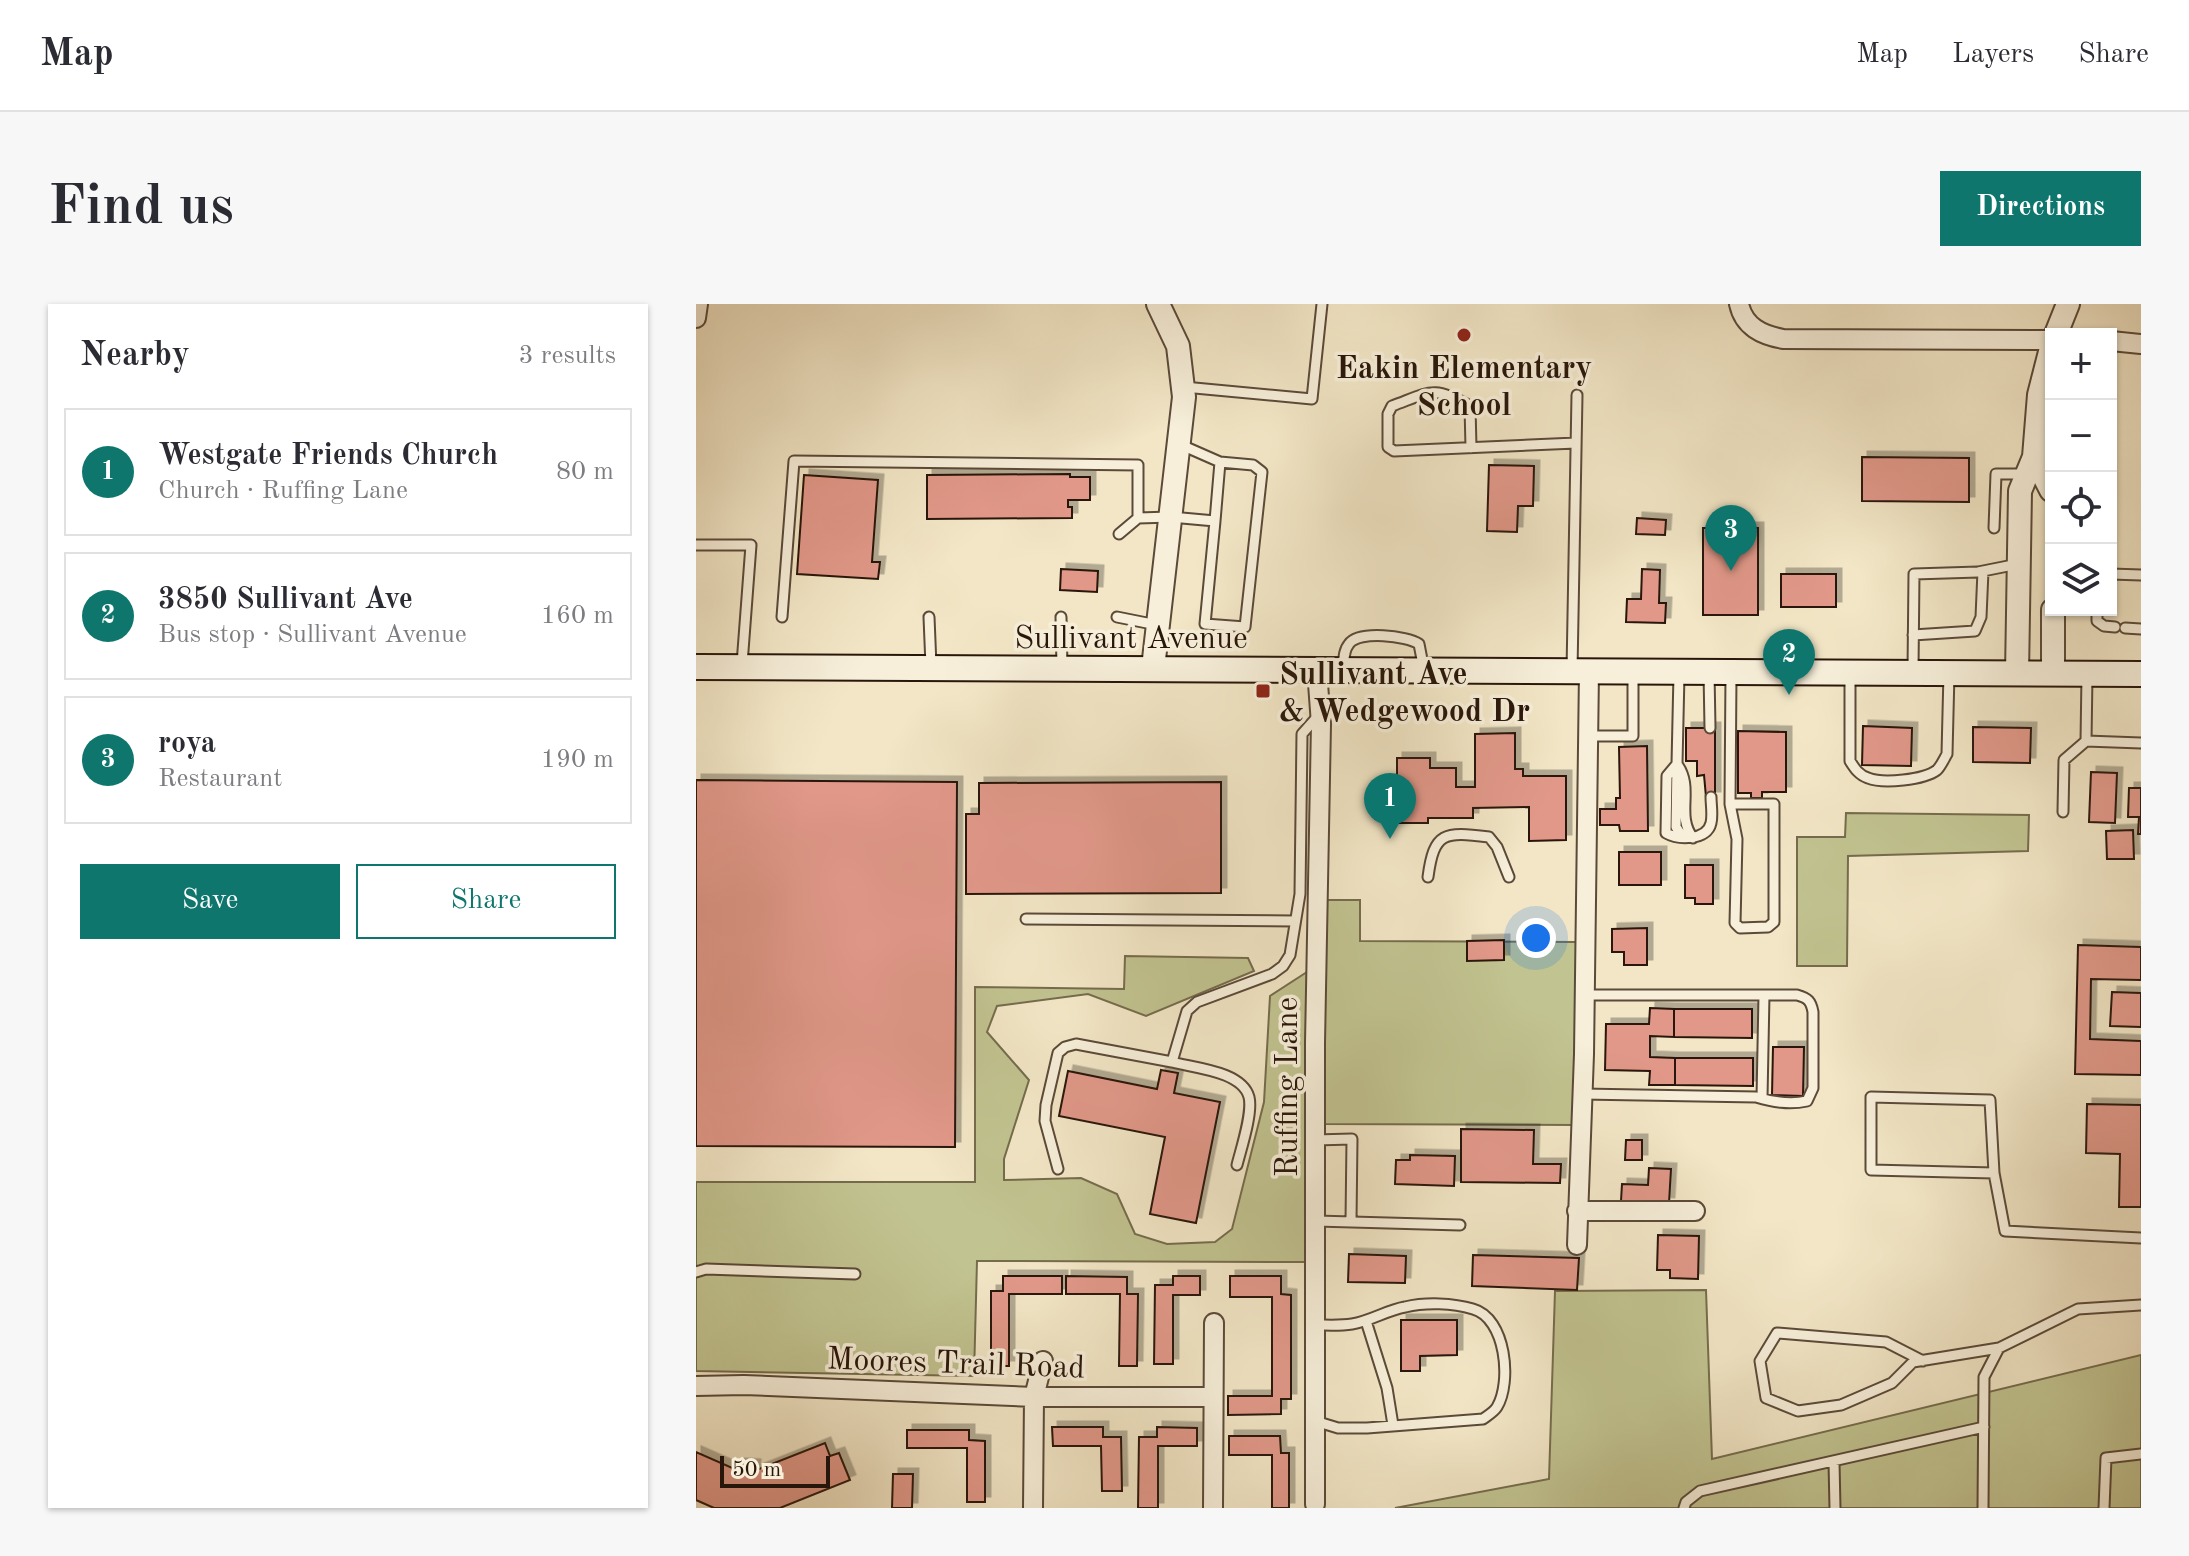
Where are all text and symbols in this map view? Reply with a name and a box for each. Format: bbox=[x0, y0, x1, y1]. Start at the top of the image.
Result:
text: Map bbox=[40, 36, 114, 74]
text: Map bbox=[1856, 41, 1908, 69]
text: Layers bbox=[1952, 41, 2034, 69]
text: Share bbox=[2078, 41, 2149, 69]
button: Directions bbox=[1940, 171, 2141, 246]
text: Find us bbox=[48, 180, 234, 236]
marker: Eakin Elementary School bbox=[1455, 326, 1473, 344]
map controls bbox=[2045, 328, 2117, 616]
button: + bbox=[2045, 328, 2117, 400]
text: Nearby bbox=[80, 339, 190, 373]
text: 3 results bbox=[518, 343, 616, 369]
place label: Eakin Elementary School bbox=[1336, 354, 1592, 423]
button: − bbox=[2045, 400, 2117, 472]
text: Westgate Friends Church bbox=[158, 441, 498, 471]
text: 1 bbox=[100, 459, 116, 485]
text: 80 m bbox=[556, 459, 614, 485]
button: locate bbox=[2045, 472, 2117, 544]
text: Church · Ruffing Lane bbox=[158, 478, 408, 504]
pin: 3 bbox=[1705, 505, 1757, 571]
button: layers bbox=[2045, 544, 2117, 616]
text: 3850 Sullivant Ave bbox=[158, 585, 413, 615]
text: 2 bbox=[100, 603, 116, 629]
text: 160 m bbox=[541, 603, 614, 629]
text: Bus stop · Sullivant Avenue bbox=[158, 622, 467, 648]
street label: Sullivant Avenue bbox=[1014, 624, 1248, 656]
pin: 2 bbox=[1763, 629, 1815, 695]
place label: Sullivant Ave & Wedgewood Dr bbox=[1279, 660, 1530, 729]
marker: Sullivant Ave & Wedgewood Dr bbox=[1254, 682, 1272, 700]
text: roya bbox=[158, 729, 216, 759]
text: 3 bbox=[100, 747, 116, 773]
text: 190 m bbox=[541, 747, 614, 773]
text: Restaurant bbox=[158, 766, 282, 792]
pin: 1 bbox=[1364, 773, 1416, 839]
button: Save bbox=[80, 864, 340, 939]
button: Share bbox=[356, 864, 616, 939]
your location bbox=[1516, 918, 1556, 958]
street label: Ruffing Lane bbox=[1273, 997, 1305, 1177]
street label: Moores Trail Road bbox=[826, 1344, 1086, 1386]
scale bar bbox=[720, 1452, 830, 1488]
text: 50 m bbox=[732, 1459, 781, 1481]

